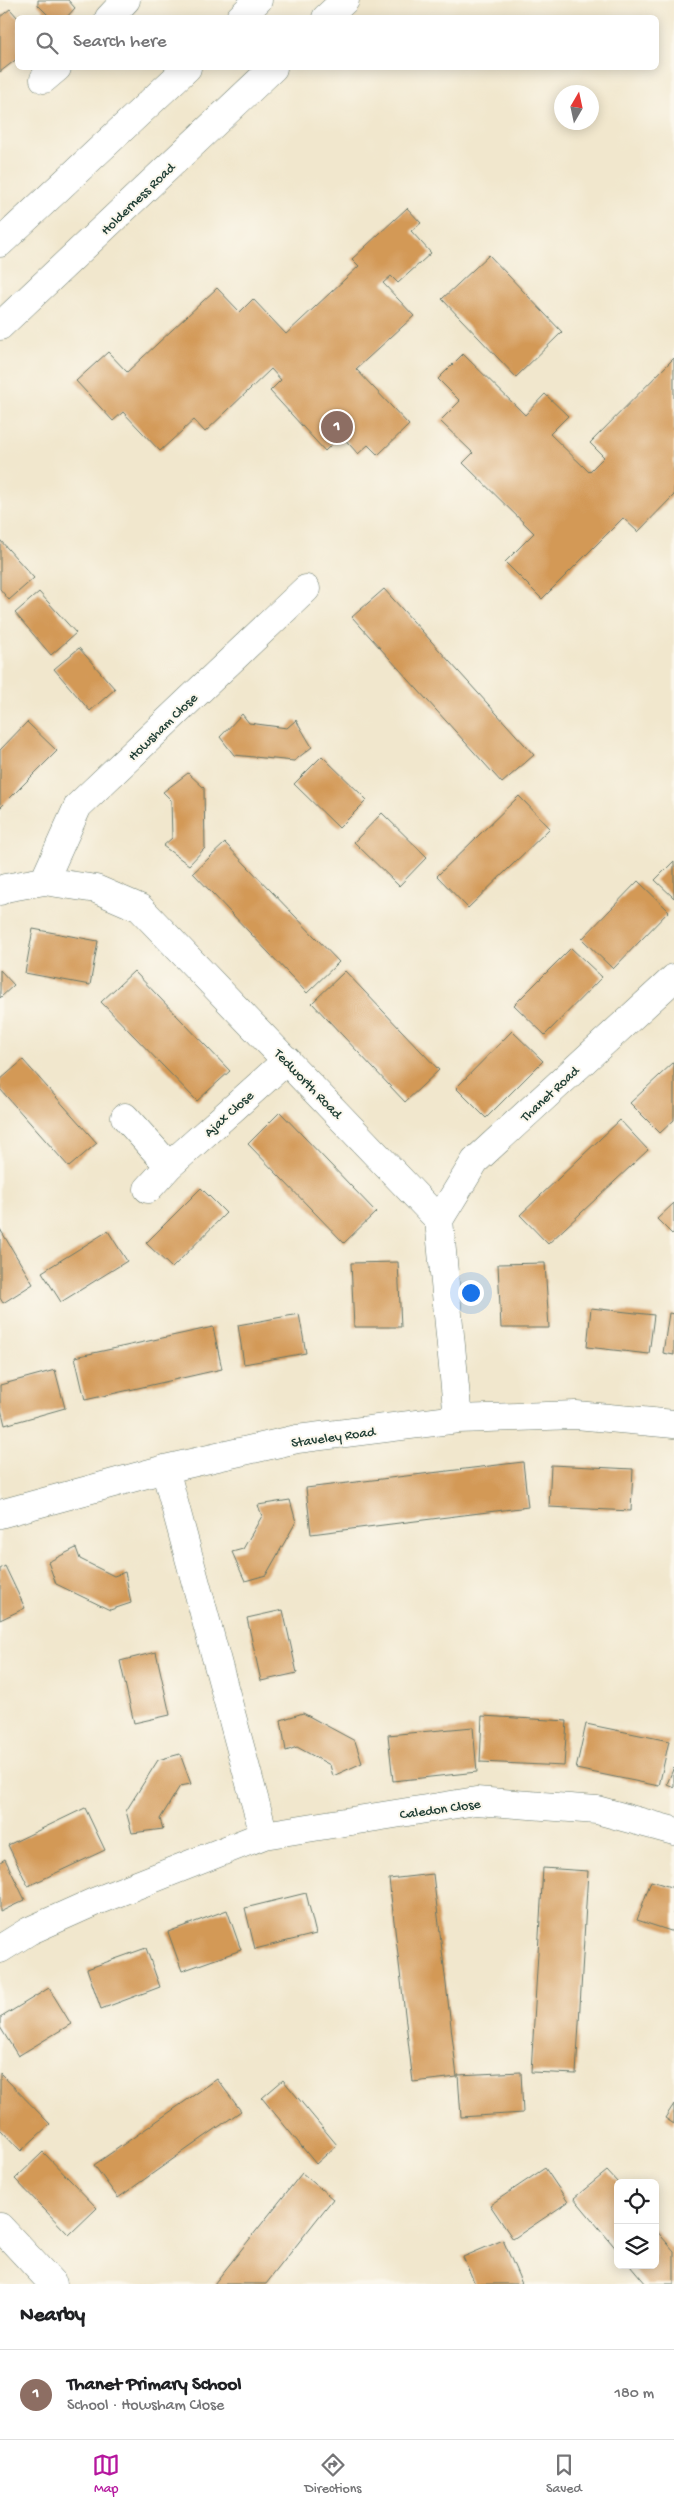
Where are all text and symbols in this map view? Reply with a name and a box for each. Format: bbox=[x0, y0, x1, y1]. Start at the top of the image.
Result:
search box bbox=[15, 15, 659, 70]
icon: search bbox=[33, 29, 61, 57]
text: Search here bbox=[73, 31, 167, 54]
north arrow bbox=[554, 85, 599, 130]
street label: Holderness Road bbox=[98, 159, 181, 240]
pin: 1 bbox=[321, 408, 353, 446]
street label: Howsham Close bbox=[125, 690, 203, 765]
street label: Tedworth Road bbox=[269, 1045, 346, 1125]
street label: Thanet Road bbox=[517, 1062, 585, 1127]
street label: Ajax Close bbox=[201, 1088, 259, 1142]
your location bbox=[458, 1280, 484, 1306]
street label: Staveley Road bbox=[290, 1424, 378, 1453]
street label: Caledon Close bbox=[399, 1796, 483, 1825]
map controls bbox=[614, 2179, 659, 2269]
button: locate bbox=[614, 2179, 659, 2224]
button: layers bbox=[614, 2224, 659, 2269]
text: Nearby bbox=[20, 2304, 85, 2329]
text: Thanet Primary School bbox=[67, 2374, 241, 2397]
text: 1 bbox=[33, 2385, 39, 2404]
text: 180 m bbox=[615, 2385, 654, 2404]
text: School · Howsham Close bbox=[67, 2397, 224, 2416]
tab: Map bbox=[92, 2451, 120, 2498]
tab: Directions bbox=[305, 2451, 362, 2498]
tab: Saved bbox=[546, 2451, 582, 2498]

